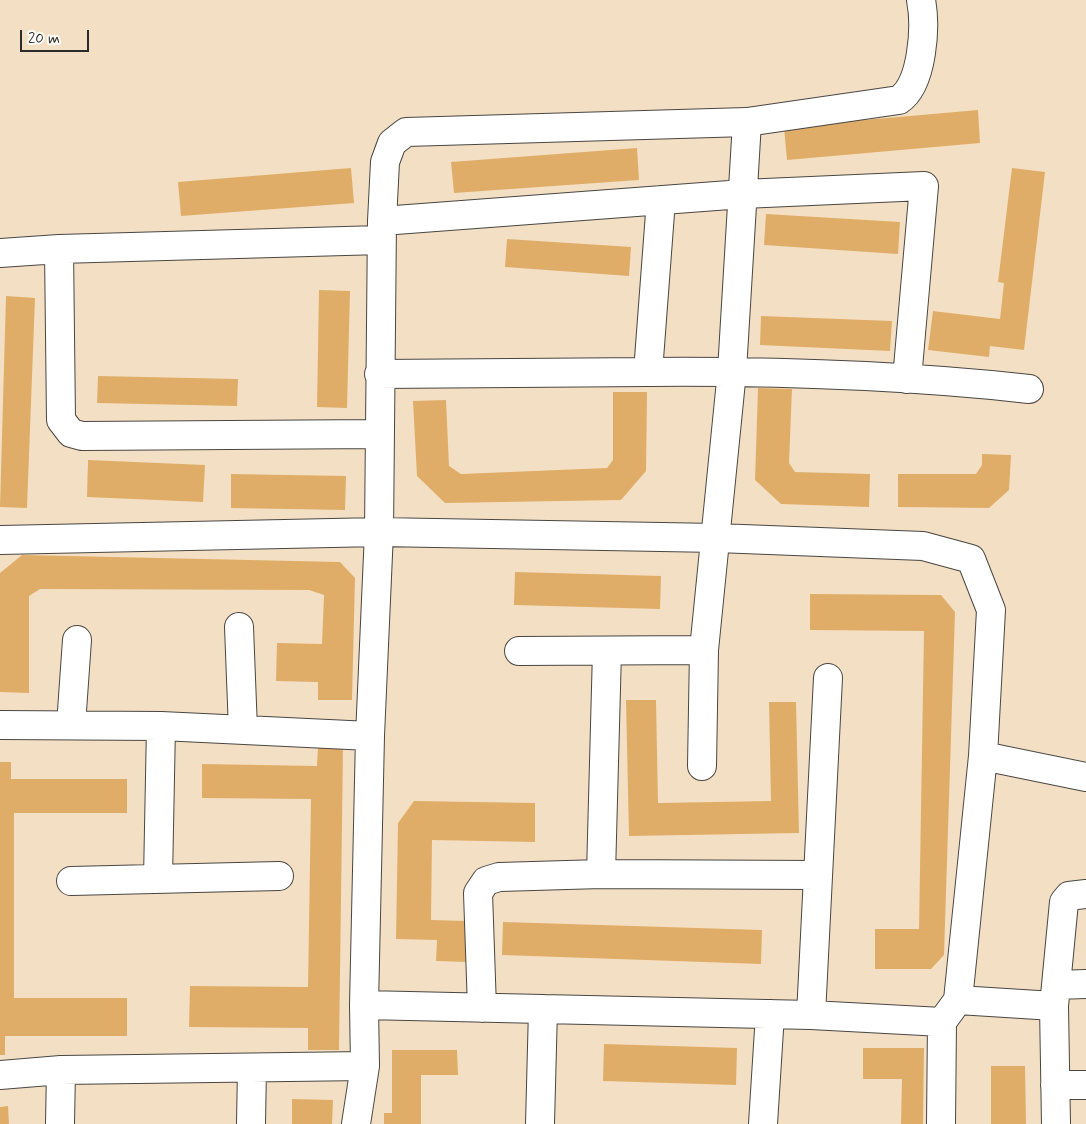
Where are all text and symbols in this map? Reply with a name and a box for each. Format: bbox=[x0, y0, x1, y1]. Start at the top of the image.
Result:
scale bar bbox=[22, 20, 91, 52]
text: 20 m bbox=[28, 29, 60, 49]

